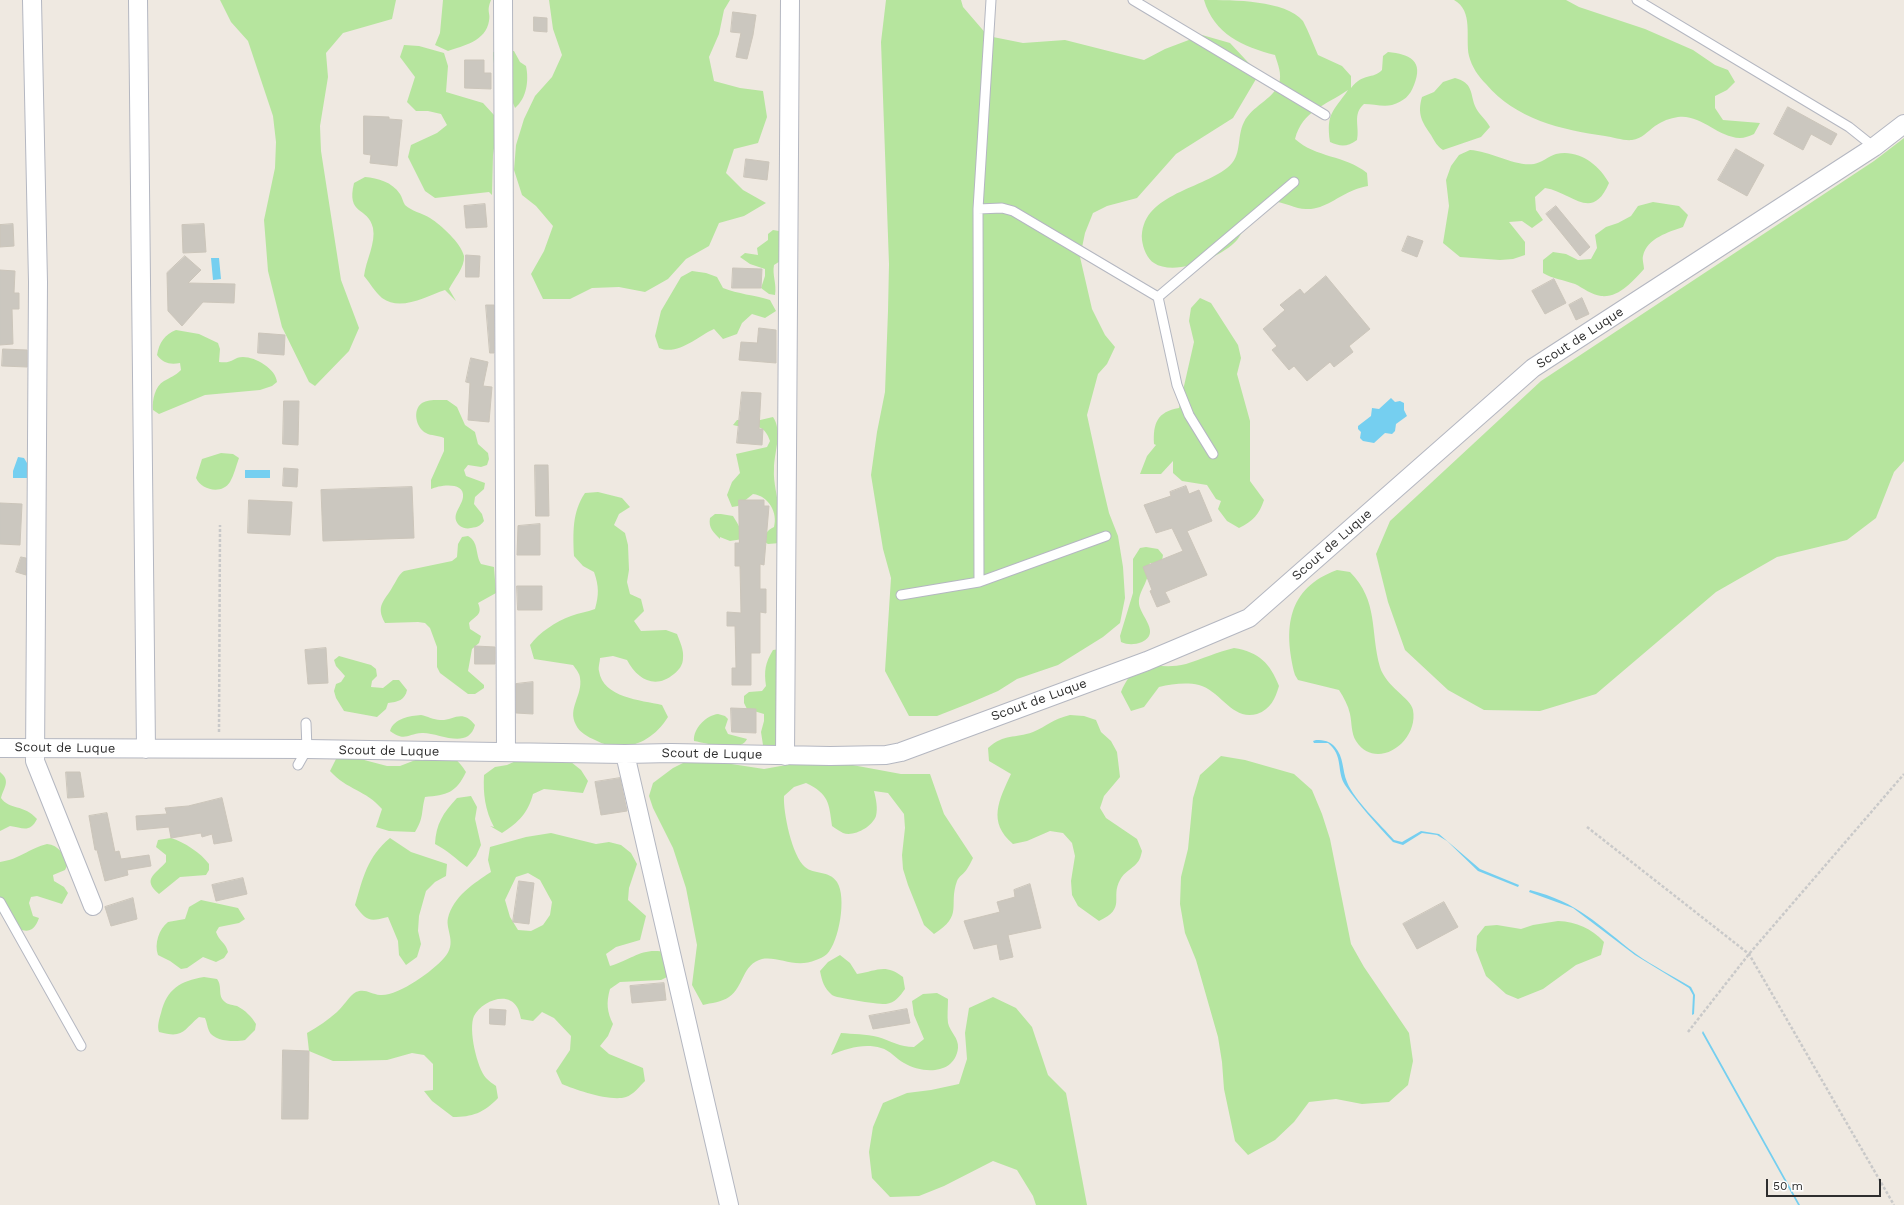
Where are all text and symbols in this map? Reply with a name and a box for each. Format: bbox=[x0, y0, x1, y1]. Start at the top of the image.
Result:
street label: Scout de Luque bbox=[1534, 304, 1626, 372]
street label: Scout de Luque bbox=[1289, 506, 1375, 584]
street label: Scout de Luque bbox=[989, 675, 1089, 725]
street label: Scout de Luque bbox=[15, 739, 115, 757]
street label: Scout de Luque bbox=[339, 742, 439, 760]
street label: Scout de Luque bbox=[662, 745, 762, 763]
scale bar bbox=[1768, 1171, 1883, 1197]
text: 50 m bbox=[1773, 1179, 1803, 1193]

